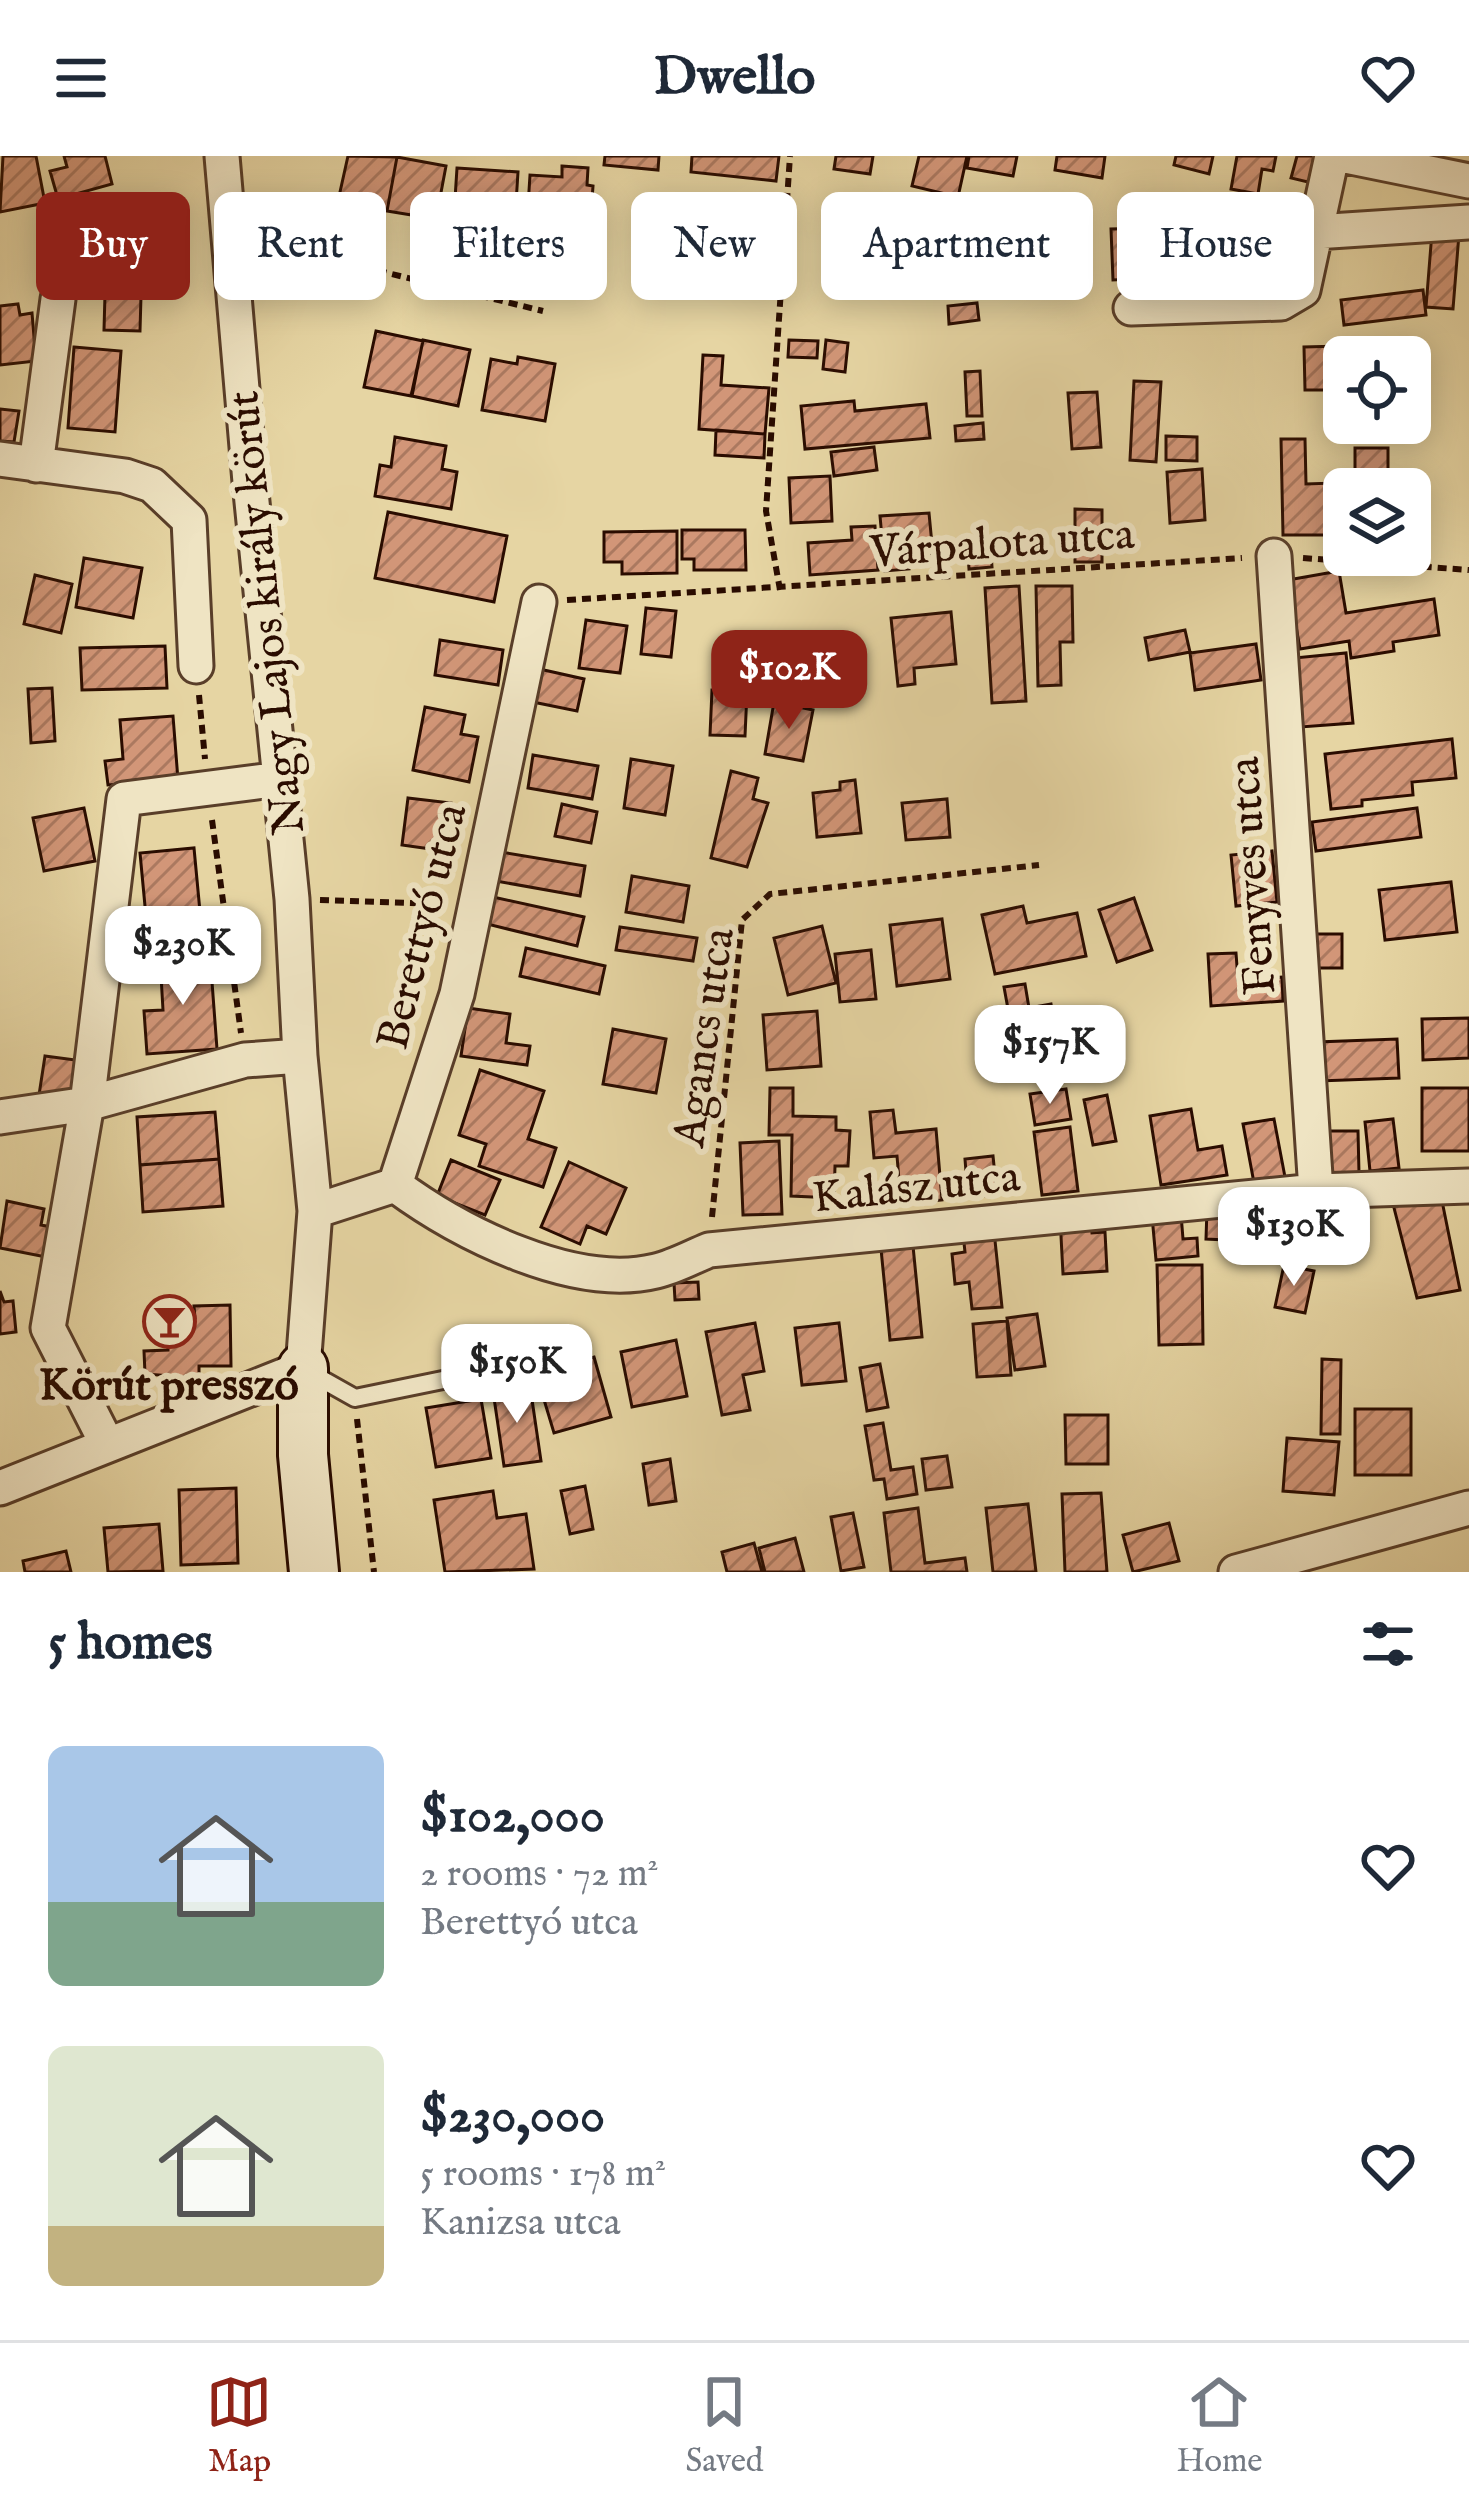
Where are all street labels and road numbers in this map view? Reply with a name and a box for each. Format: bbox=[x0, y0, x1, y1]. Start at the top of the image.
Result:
street label: Nagy Lajos király körút bbox=[216, 388, 319, 837]
street label: Várpalota utca bbox=[867, 507, 1137, 582]
street label: Fenyves utca bbox=[1217, 754, 1290, 997]
street label: Berettyó utca bbox=[365, 797, 482, 1056]
street label: Agancs utca bbox=[662, 924, 749, 1152]
street label: Kalász utca bbox=[810, 1149, 1023, 1228]

